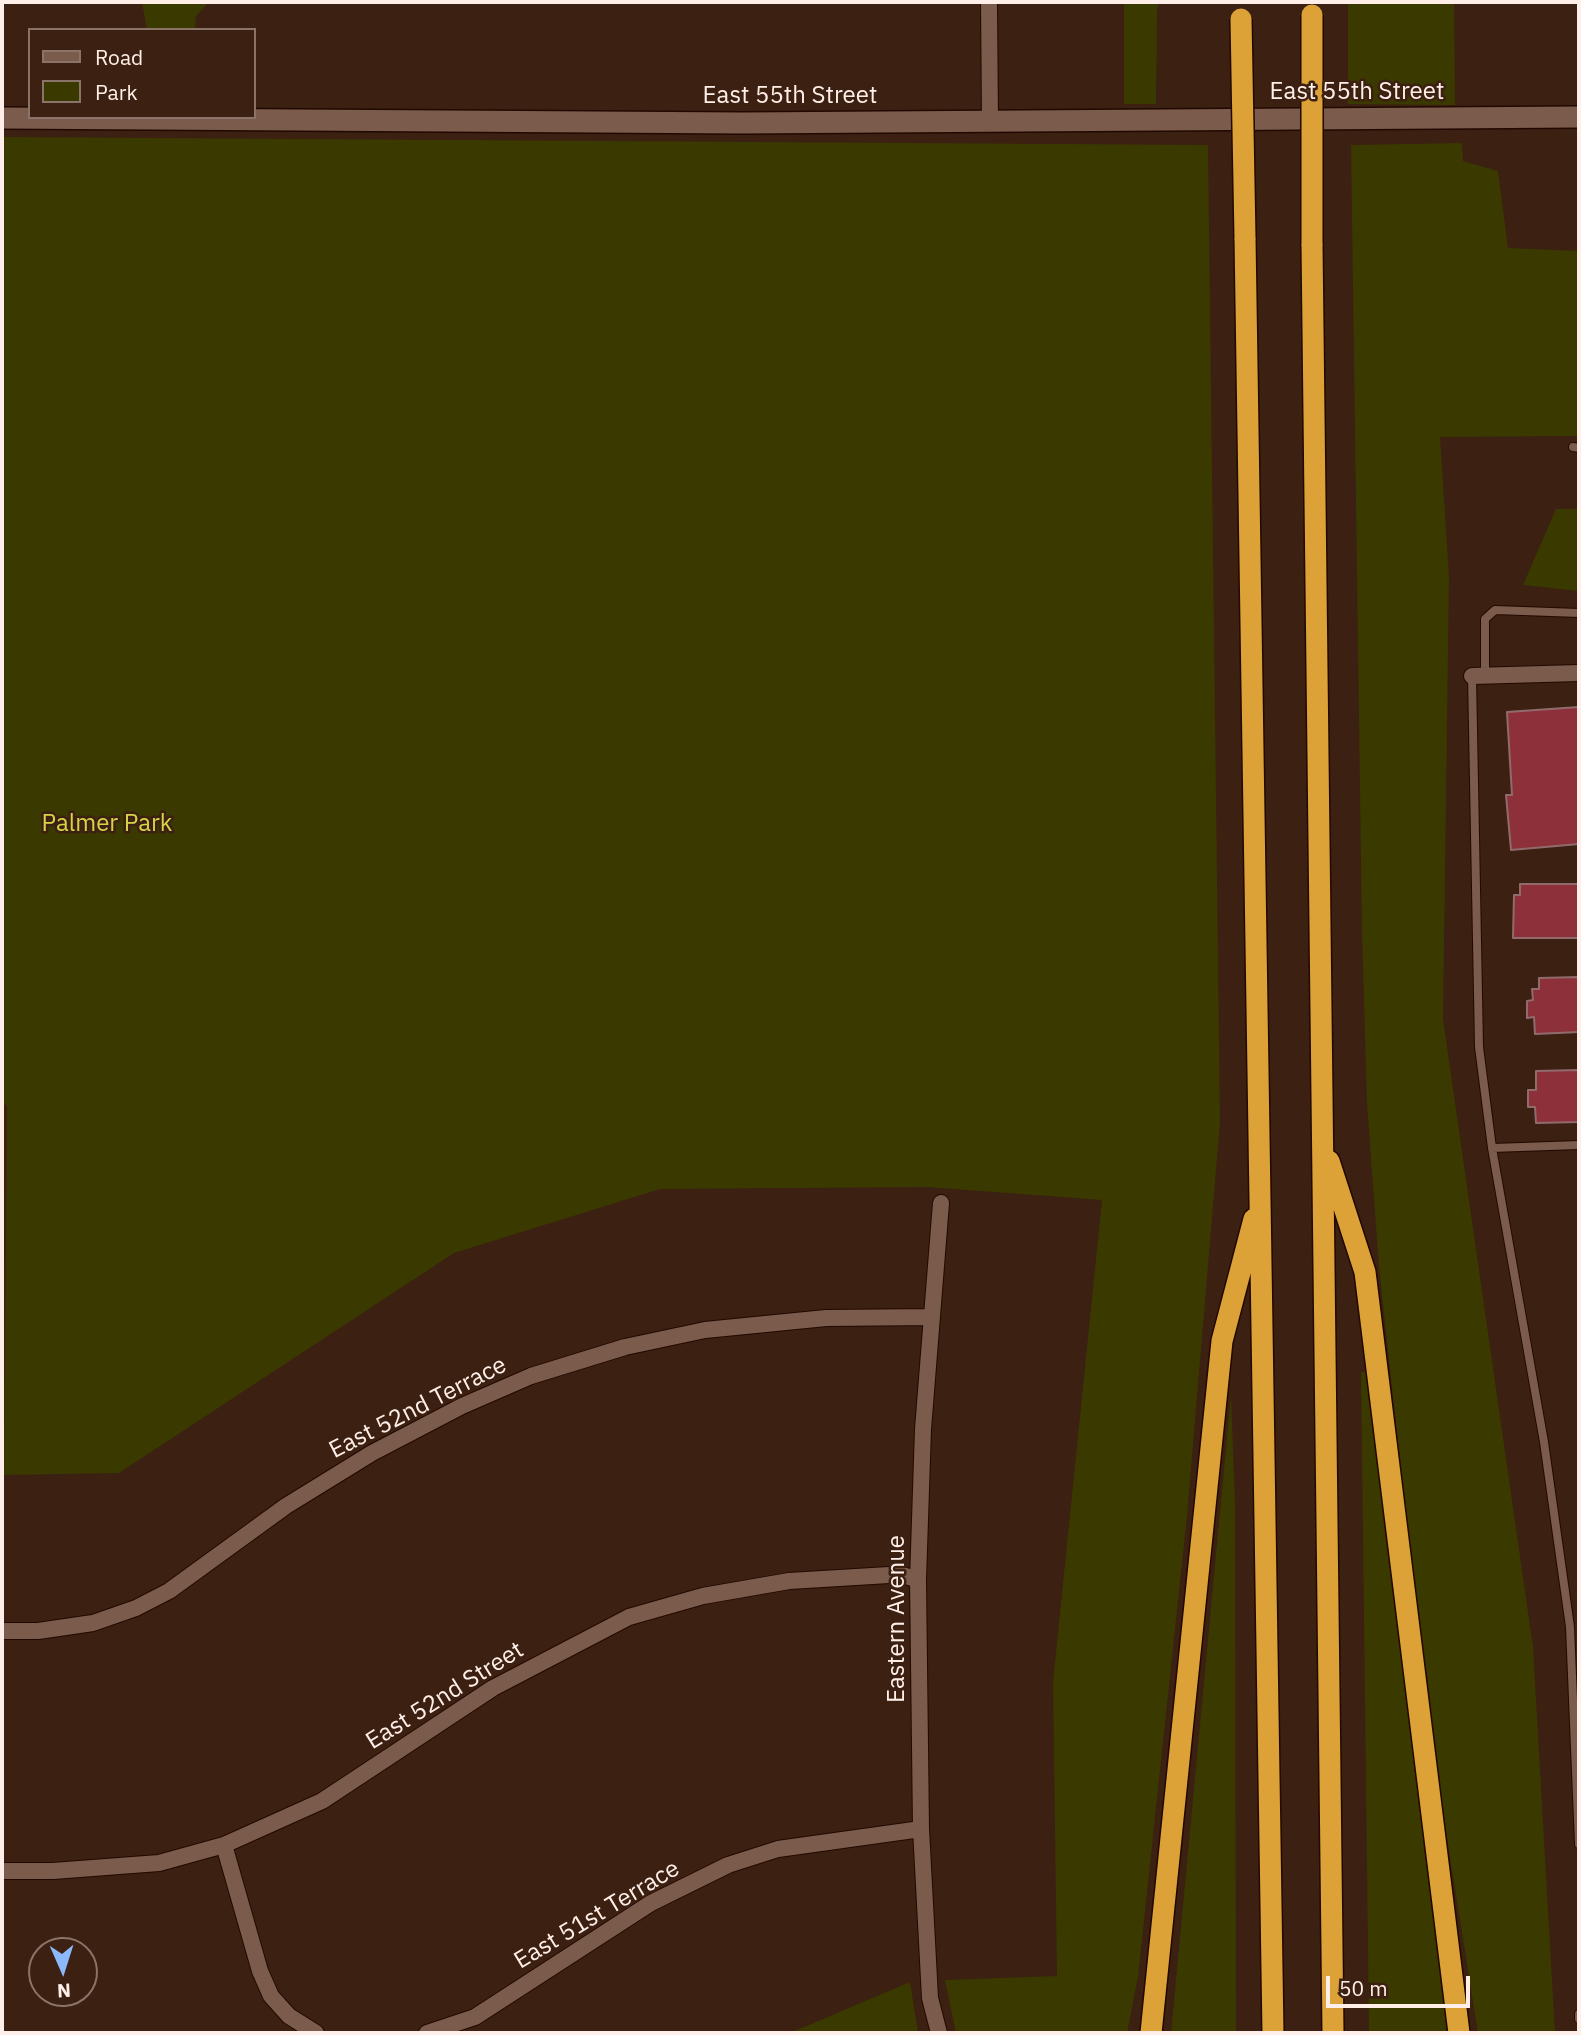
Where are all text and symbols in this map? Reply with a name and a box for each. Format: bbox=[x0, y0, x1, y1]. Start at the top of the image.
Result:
legend bbox=[28, 28, 256, 119]
text: Road bbox=[95, 43, 143, 71]
text: Park bbox=[95, 78, 138, 106]
street label: East 55th Street bbox=[1270, 78, 1444, 106]
street label: East 55th Street bbox=[703, 82, 877, 110]
park label: Palmer Park bbox=[42, 810, 172, 838]
street label: East 52nd Terrace bbox=[324, 1351, 512, 1465]
street label: Eastern Avenue bbox=[883, 1535, 911, 1703]
street label: East 52nd Street bbox=[361, 1636, 529, 1756]
street label: East 51st Terrace bbox=[509, 1854, 685, 1976]
north arrow bbox=[28, 1937, 98, 2007]
scale bar bbox=[1329, 1962, 1472, 2006]
text: 50 m bbox=[1339, 1974, 1388, 2002]
text: N bbox=[57, 1979, 72, 2003]

